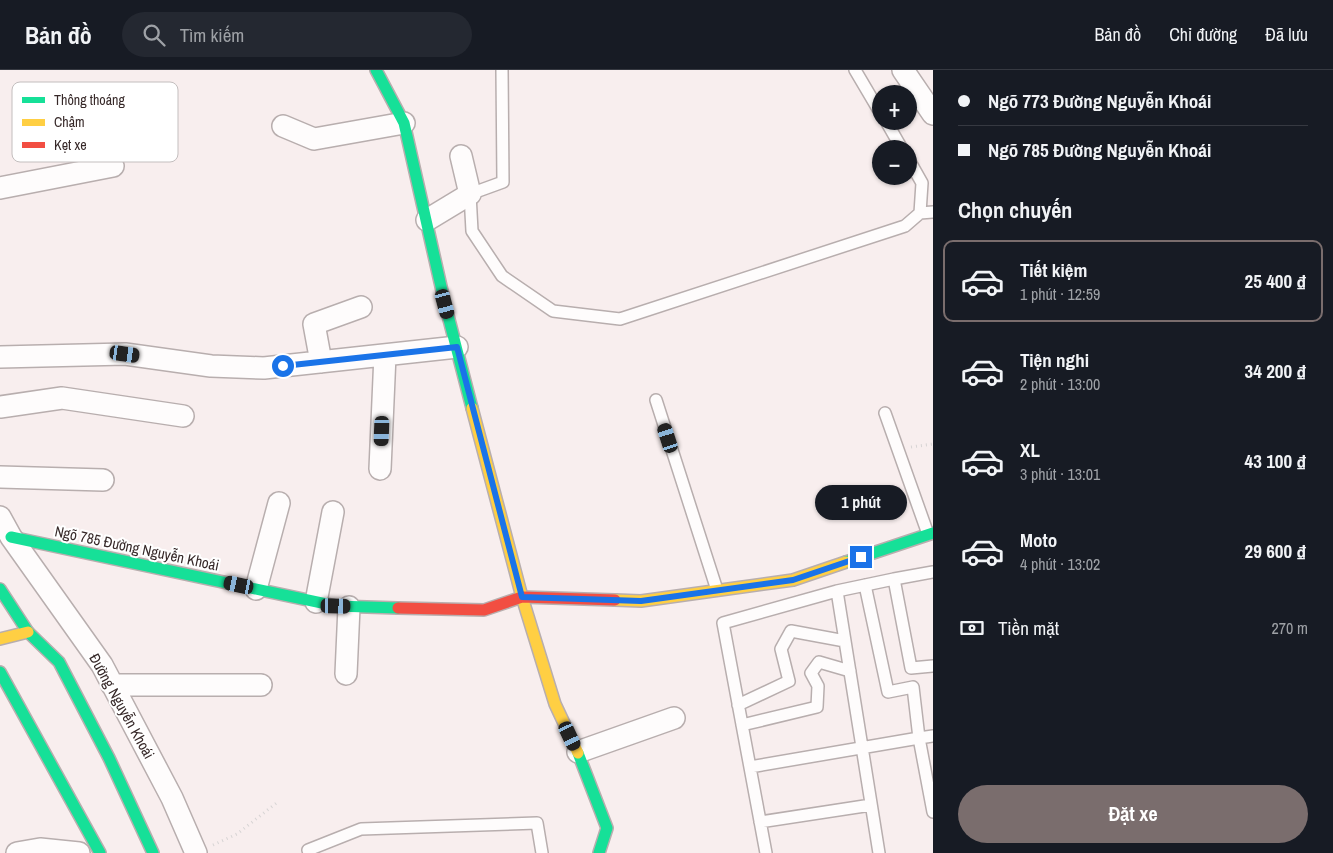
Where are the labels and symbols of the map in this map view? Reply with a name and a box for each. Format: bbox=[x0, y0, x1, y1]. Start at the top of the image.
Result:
legend bbox=[12, 82, 178, 162]
text: Thông thoáng bbox=[54, 91, 125, 109]
text: Chậm bbox=[54, 113, 85, 131]
text: Kẹt xe bbox=[54, 136, 87, 154]
car bbox=[433, 288, 456, 320]
car bbox=[109, 344, 140, 364]
route start bbox=[272, 355, 294, 377]
car bbox=[373, 416, 390, 446]
car bbox=[656, 421, 679, 455]
callout: 1 phút bbox=[815, 484, 907, 520]
street label: Ngõ 785 Đường Nguyễn Khoái bbox=[53, 520, 221, 576]
route end bbox=[850, 546, 872, 568]
car bbox=[222, 575, 255, 595]
car bbox=[320, 598, 351, 614]
street label: Đường Nguyễn Khoái bbox=[84, 649, 160, 763]
car bbox=[556, 719, 583, 753]

